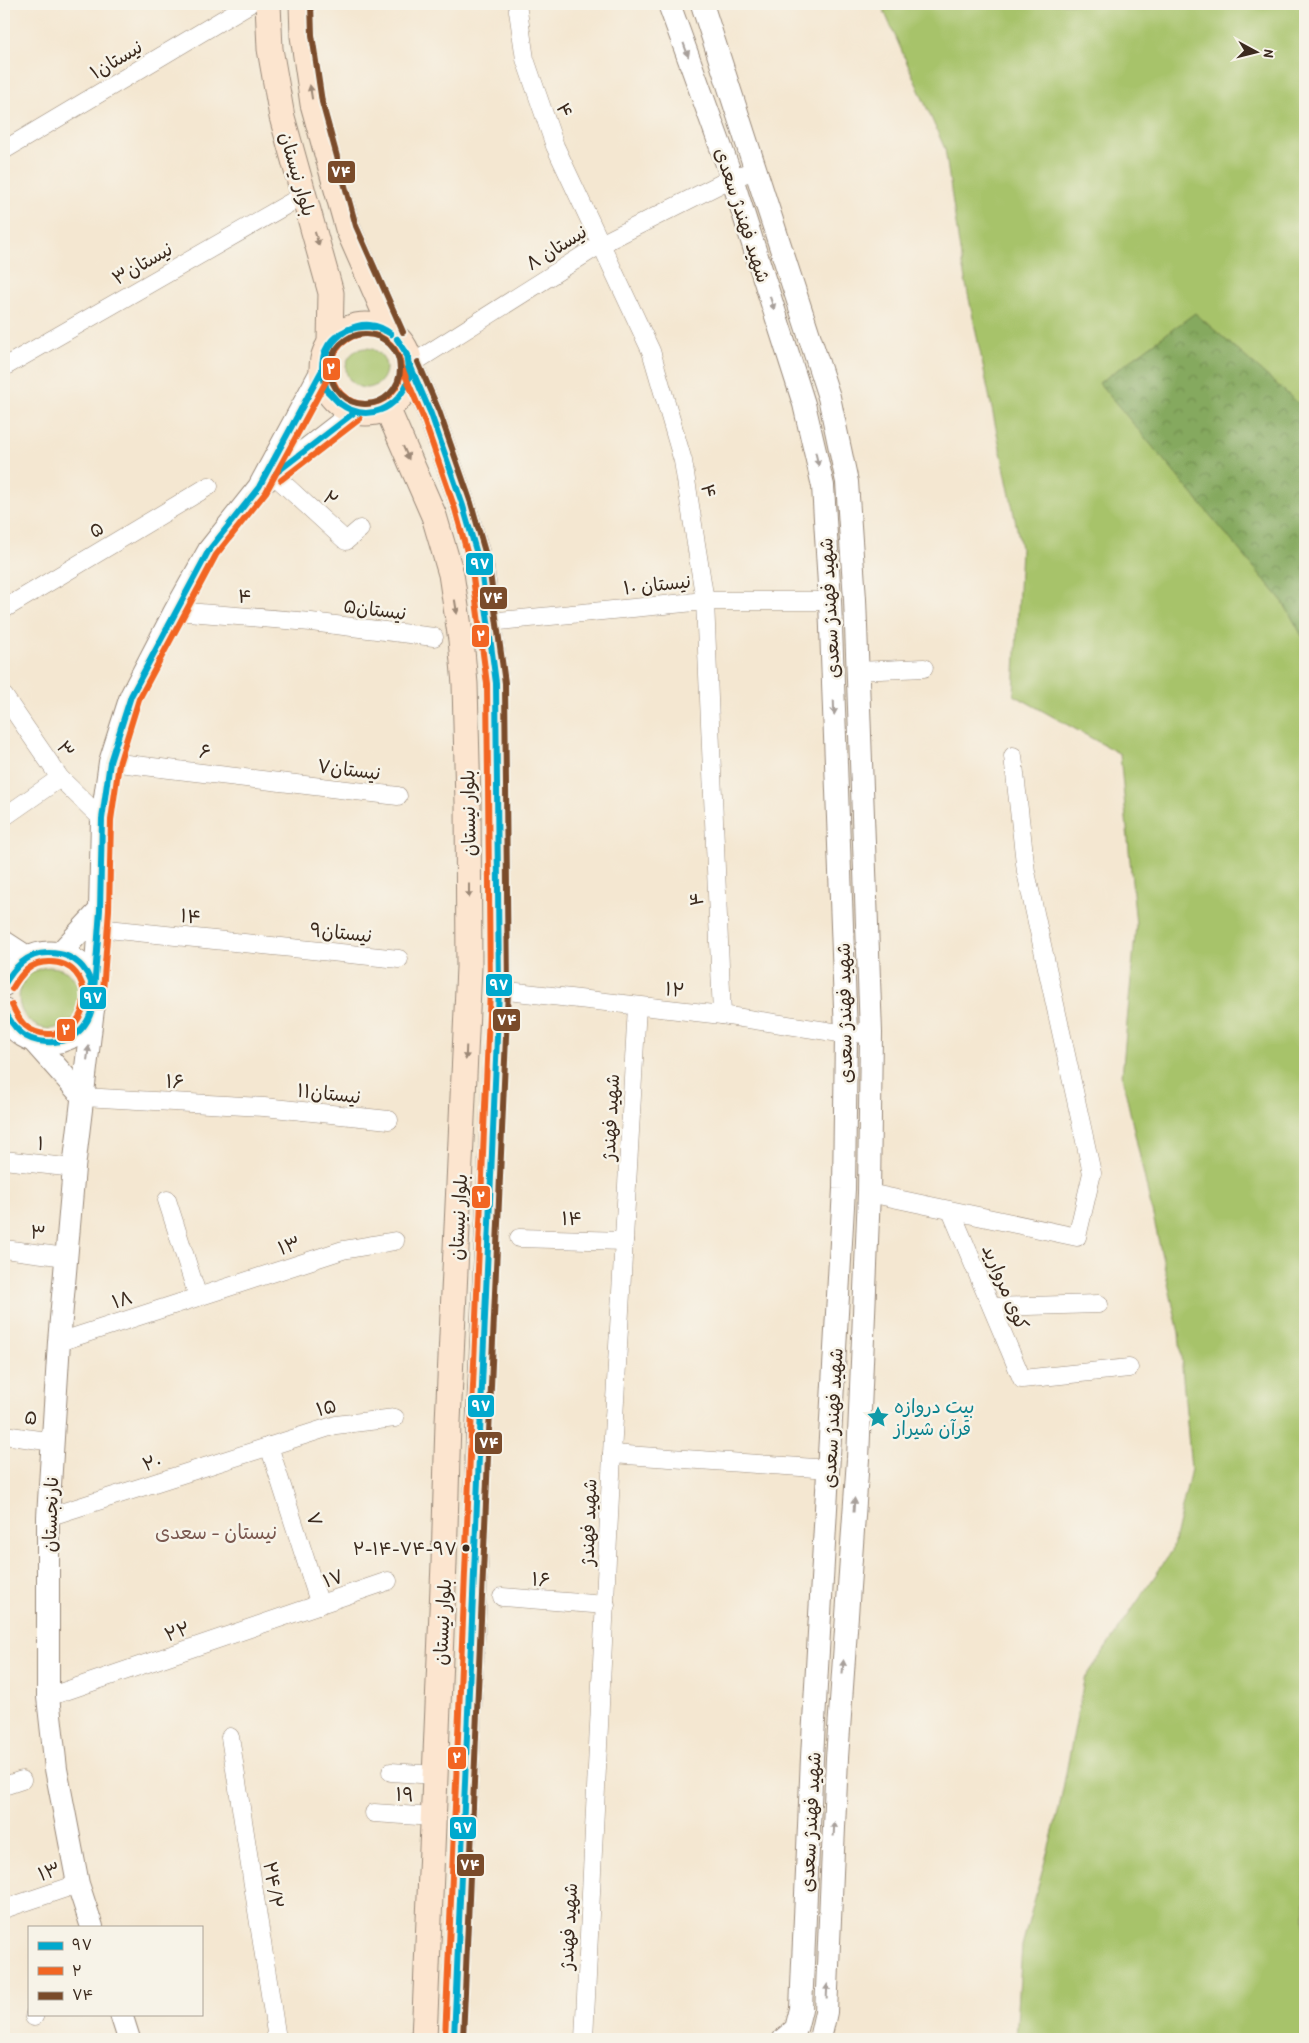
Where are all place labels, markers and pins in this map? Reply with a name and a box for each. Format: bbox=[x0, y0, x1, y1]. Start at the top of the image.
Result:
place label: بیت دروازه قرآن شیراز bbox=[892, 1393, 974, 1441]
place icon: بیت دروازه قرآن شیراز bbox=[865, 1404, 891, 1430]
place label: ۲-۱۴-۷۴-۹۷ bbox=[353, 1536, 457, 1561]
marker: ۲-۱۴-۷۴-۹۷ bbox=[461, 1543, 471, 1553]

